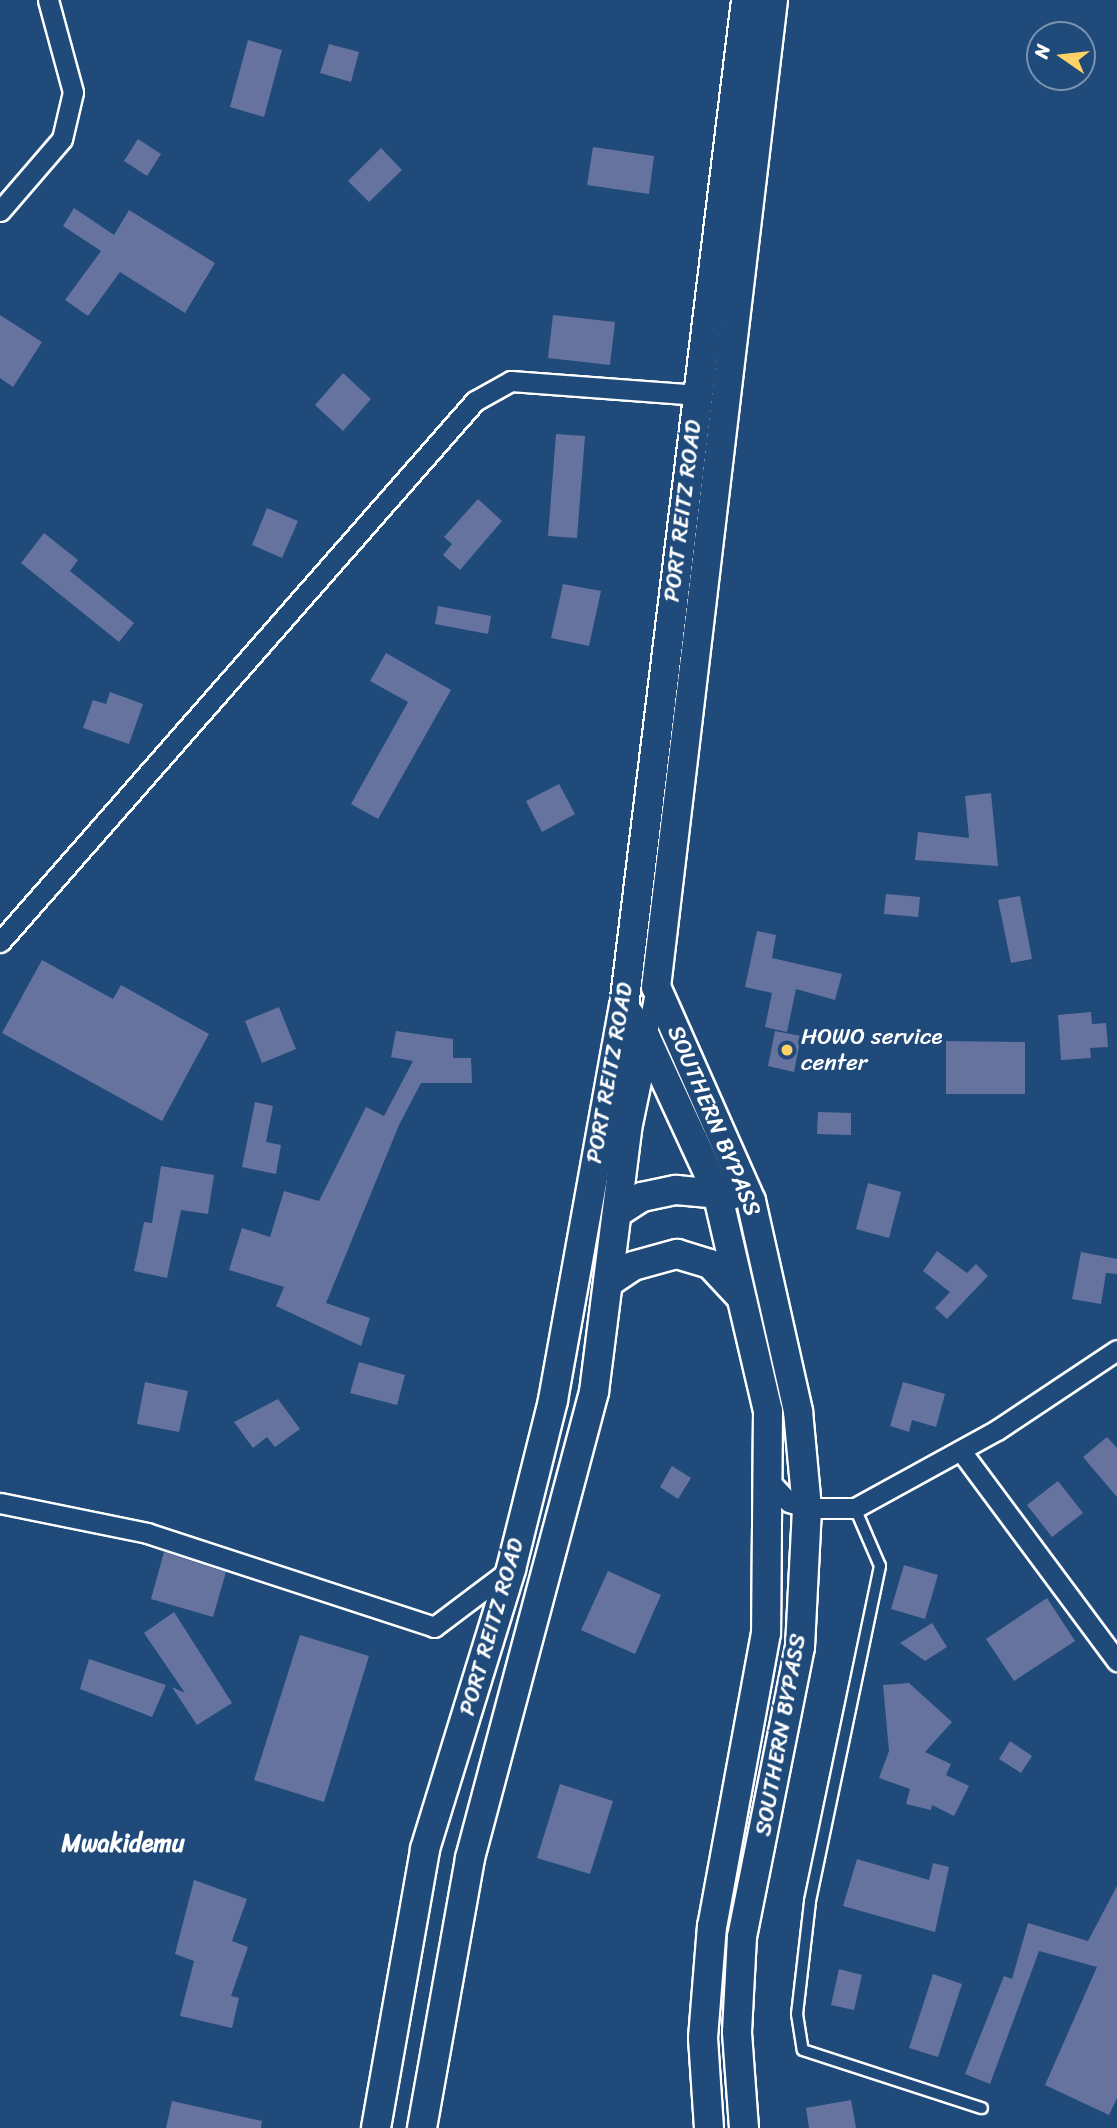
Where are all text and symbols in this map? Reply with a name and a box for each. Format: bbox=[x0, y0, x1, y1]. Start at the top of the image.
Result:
north arrow bbox=[1026, 21, 1096, 91]
text: N bbox=[1024, 41, 1060, 62]
street label: PORT REITZ ROAD bbox=[658, 418, 708, 604]
street label: PORT REITZ ROAD bbox=[581, 980, 639, 1166]
street label: SOUTHERN BYPASS bbox=[661, 1021, 767, 1221]
place label: HOWO service center bbox=[801, 1023, 943, 1077]
marker: HOWO service center bbox=[779, 1042, 795, 1058]
street label: PORT REITZ ROAD bbox=[454, 1535, 530, 1719]
street label: SOUTHERN BYPASS bbox=[750, 1631, 812, 1839]
district label: Mwakidemu bbox=[61, 1830, 185, 1858]

